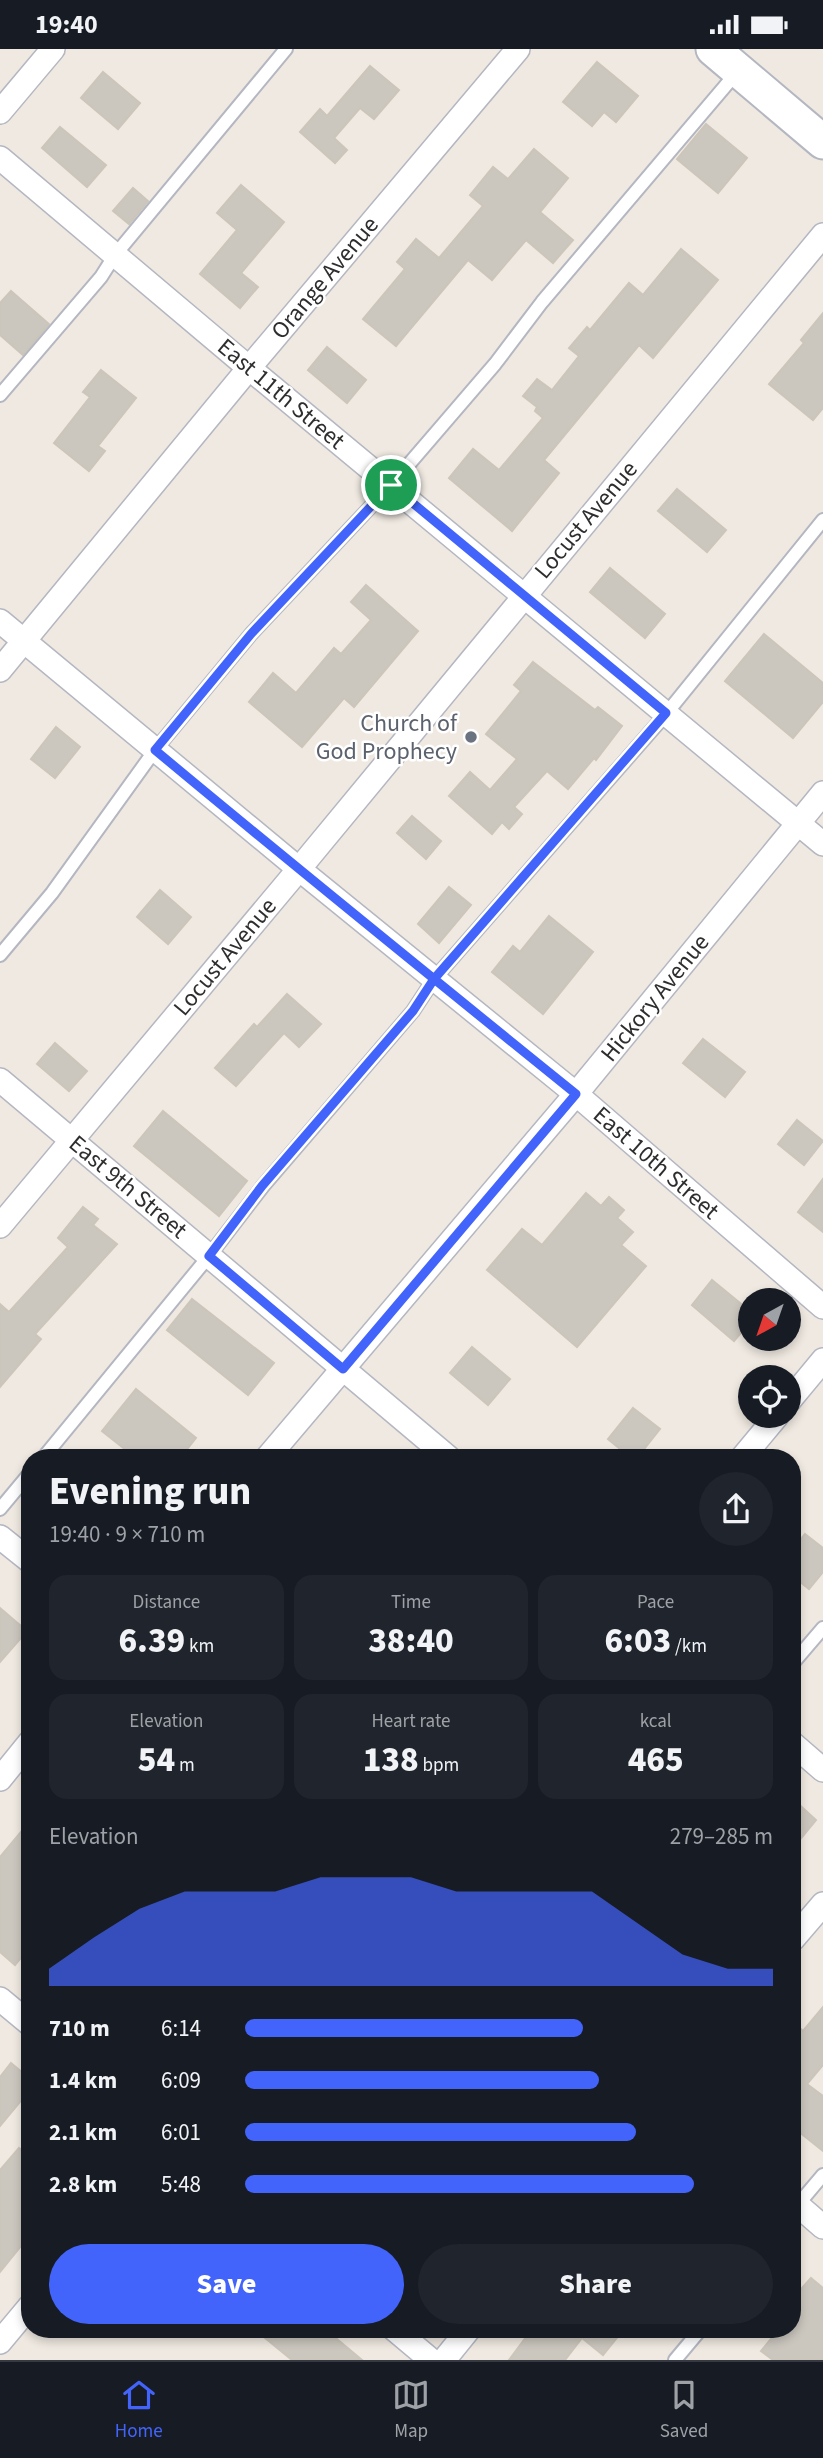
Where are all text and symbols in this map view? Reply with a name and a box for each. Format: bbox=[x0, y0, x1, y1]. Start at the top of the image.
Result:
text: 19:40 bbox=[35, 6, 98, 43]
street label: Orange Avenue bbox=[263, 209, 387, 347]
street label: East 11th Street bbox=[210, 330, 352, 458]
street label: Locust Avenue bbox=[526, 453, 646, 587]
pin bbox=[361, 455, 421, 515]
icon: arrive bbox=[372, 466, 410, 504]
place label: Church of God Prophecy bbox=[316, 706, 458, 769]
marker: Church of God Prophecy bbox=[463, 729, 479, 745]
street label: Locust Avenue bbox=[165, 890, 285, 1024]
street label: Hickory Avenue bbox=[592, 926, 718, 1070]
street label: East 10th Street bbox=[585, 1098, 727, 1228]
street label: East 9th Street bbox=[61, 1127, 195, 1247]
north arrow bbox=[738, 1288, 802, 1351]
map controls bbox=[738, 1288, 801, 1428]
button: locate bbox=[738, 1365, 801, 1428]
text: Evening run bbox=[49, 1465, 251, 1519]
button: share bbox=[699, 1472, 773, 1546]
text: 19:40 · 9 × 710 m bbox=[49, 1518, 205, 1551]
text: Distance bbox=[133, 1589, 200, 1616]
text: Time bbox=[391, 1589, 431, 1616]
text: Pace bbox=[637, 1589, 674, 1616]
text: 6.39 bbox=[118, 1616, 185, 1666]
text: 38:40 bbox=[368, 1616, 454, 1666]
text: 6:03 bbox=[604, 1616, 671, 1666]
text: km bbox=[185, 1633, 214, 1660]
text: /km bbox=[671, 1633, 707, 1660]
text: Elevation bbox=[129, 1708, 203, 1735]
text: Heart rate bbox=[371, 1708, 450, 1735]
text: kcal bbox=[640, 1708, 672, 1735]
text: 54 bbox=[138, 1735, 175, 1785]
text: 138 bbox=[363, 1735, 419, 1785]
text: 465 bbox=[628, 1735, 684, 1785]
text: m bbox=[175, 1752, 195, 1779]
text: bpm bbox=[419, 1752, 459, 1779]
text: Elevation bbox=[49, 1820, 139, 1853]
text: 279–285 m bbox=[670, 1820, 773, 1853]
text: 710 m bbox=[49, 2012, 110, 2045]
text: 6:14 bbox=[161, 2012, 201, 2045]
text: 1.4 km bbox=[49, 2064, 117, 2097]
text: 6:09 bbox=[161, 2064, 201, 2097]
text: 2.1 km bbox=[49, 2116, 117, 2149]
text: 6:01 bbox=[161, 2116, 201, 2149]
text: 2.8 km bbox=[49, 2168, 117, 2201]
text: 5:48 bbox=[161, 2168, 201, 2201]
button: Save bbox=[49, 2244, 404, 2324]
button: Share bbox=[418, 2244, 773, 2324]
tab: Home bbox=[115, 2376, 163, 2445]
tab: Map bbox=[392, 2376, 430, 2445]
tab: Saved bbox=[660, 2376, 708, 2445]

